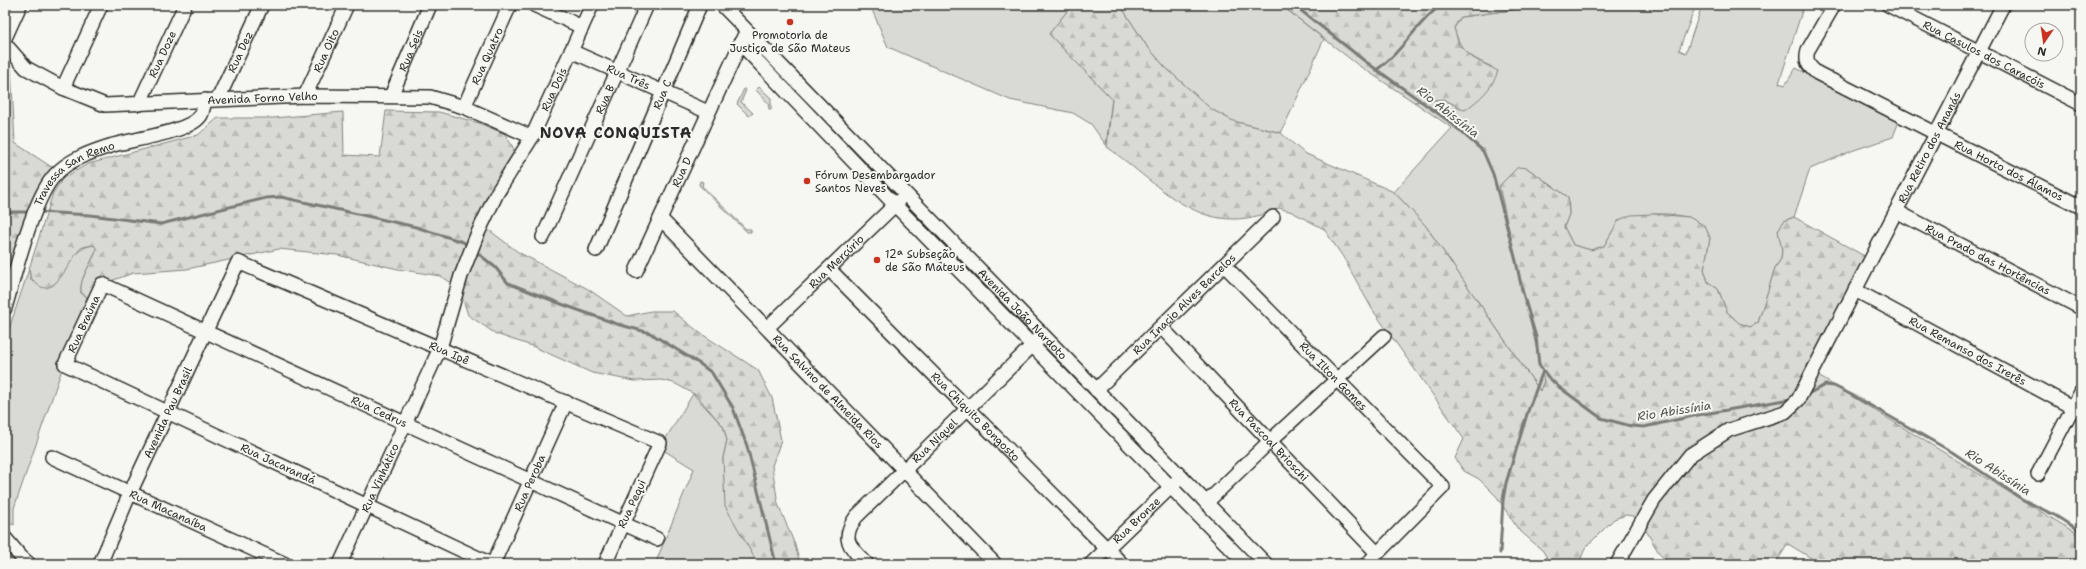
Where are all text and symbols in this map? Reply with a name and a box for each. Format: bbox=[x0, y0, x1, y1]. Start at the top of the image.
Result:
marker: Promotoria de Justiça de São Mateus bbox=[785, 17, 795, 27]
street label: Rua Casulos dos Caracóis bbox=[1920, 17, 2048, 92]
north arrow bbox=[2024, 22, 2064, 62]
street label: Rua Quatro bbox=[468, 25, 507, 87]
street label: Rua Oito bbox=[309, 26, 343, 75]
street label: Rua Seis bbox=[395, 27, 426, 73]
street label: Rua Doze bbox=[145, 28, 180, 80]
place label: Promotoria de Justiça de São Mateus bbox=[729, 28, 851, 56]
street label: Rua Dez bbox=[224, 29, 256, 75]
text: N bbox=[2036, 43, 2048, 60]
street label: Rua Três bbox=[604, 60, 653, 93]
street label: Rua Dois bbox=[537, 65, 570, 113]
street label: Rua C bbox=[649, 77, 675, 112]
street label: Rua B bbox=[592, 82, 618, 116]
water label: Rio Abissínia bbox=[1414, 83, 1482, 141]
street label: Avenida Forno Velho bbox=[207, 88, 318, 108]
street label: Rua Retiro dos Ananás bbox=[1894, 89, 1964, 206]
district label: NOVA CONQUISTA bbox=[540, 123, 692, 143]
street label: Rua Horto dos Álamos bbox=[1952, 136, 2066, 204]
street label: Travessa San Remo bbox=[30, 137, 117, 208]
street label: Rua D bbox=[668, 155, 695, 189]
place label: Fórum Desembargador Santos Neves bbox=[815, 168, 936, 196]
marker: Fórum Desembargador Santos Neves bbox=[802, 176, 812, 186]
street label: Rua Prado das Hortências bbox=[1923, 220, 2053, 298]
street label: Rua Mercúrio bbox=[805, 231, 867, 292]
place label: 12ª Subseção de São Mateus bbox=[885, 247, 965, 275]
street label: Rua Inacio Alves Barcelos bbox=[1129, 250, 1239, 358]
marker: 12ª Subseção de São Mateus bbox=[872, 255, 882, 265]
street label: Avenida João Nardoto bbox=[975, 265, 1071, 363]
street label: Rua Braúna bbox=[64, 292, 103, 355]
street label: Rua Remanso dos Irerês bbox=[1906, 313, 2029, 389]
street label: Rua Salvino de Almeida Rios bbox=[769, 331, 886, 452]
street label: Rua Ipê bbox=[427, 337, 472, 368]
street label: Rua Ilton Gomes bbox=[1296, 338, 1371, 414]
street label: Avenida Pau Brasil bbox=[140, 364, 196, 460]
street label: Rua Chiquito Bongosto bbox=[928, 369, 1024, 465]
street label: Rua Cedrus bbox=[349, 392, 410, 431]
street label: Rua Pascoal Brioschi bbox=[1226, 395, 1312, 484]
water label: Rio Abissínia bbox=[1636, 397, 1712, 425]
street label: Rua Níquel bbox=[908, 415, 961, 466]
street label: Rua Jacarandá bbox=[238, 440, 318, 488]
street label: Rua Vinhático bbox=[357, 441, 402, 515]
water label: Rio Abissínia bbox=[1962, 445, 2034, 499]
street label: Rua Peroba bbox=[510, 452, 549, 514]
street label: Rua Pequi bbox=[614, 477, 650, 531]
street label: Rua Macanaíba bbox=[127, 486, 210, 535]
street label: Rua Bronze bbox=[1109, 494, 1164, 547]

